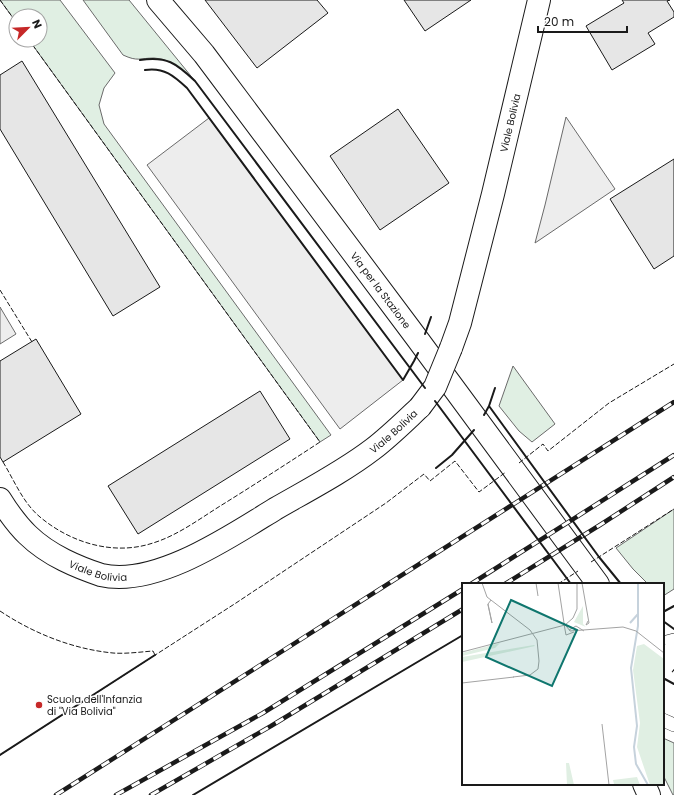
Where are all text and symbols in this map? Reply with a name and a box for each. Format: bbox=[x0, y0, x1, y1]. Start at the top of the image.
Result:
north arrow bbox=[8, 8, 48, 48]
scale bar bbox=[538, 8, 627, 34]
text: 20 m bbox=[544, 13, 574, 30]
text: N bbox=[28, 17, 46, 31]
street label: Viale Bolivia bbox=[496, 92, 525, 154]
street label: Via per la Stazione bbox=[347, 249, 414, 332]
street label: Viale Bolivia bbox=[366, 406, 421, 457]
street label: Viale Bolivia bbox=[66, 556, 127, 585]
inset map bbox=[462, 583, 664, 785]
place label: Scuola dell'Infanzia di "Via Bolivia" bbox=[47, 692, 142, 719]
marker: Scuola dell'Infanzia di "Via Bolivia" bbox=[34, 700, 44, 710]

